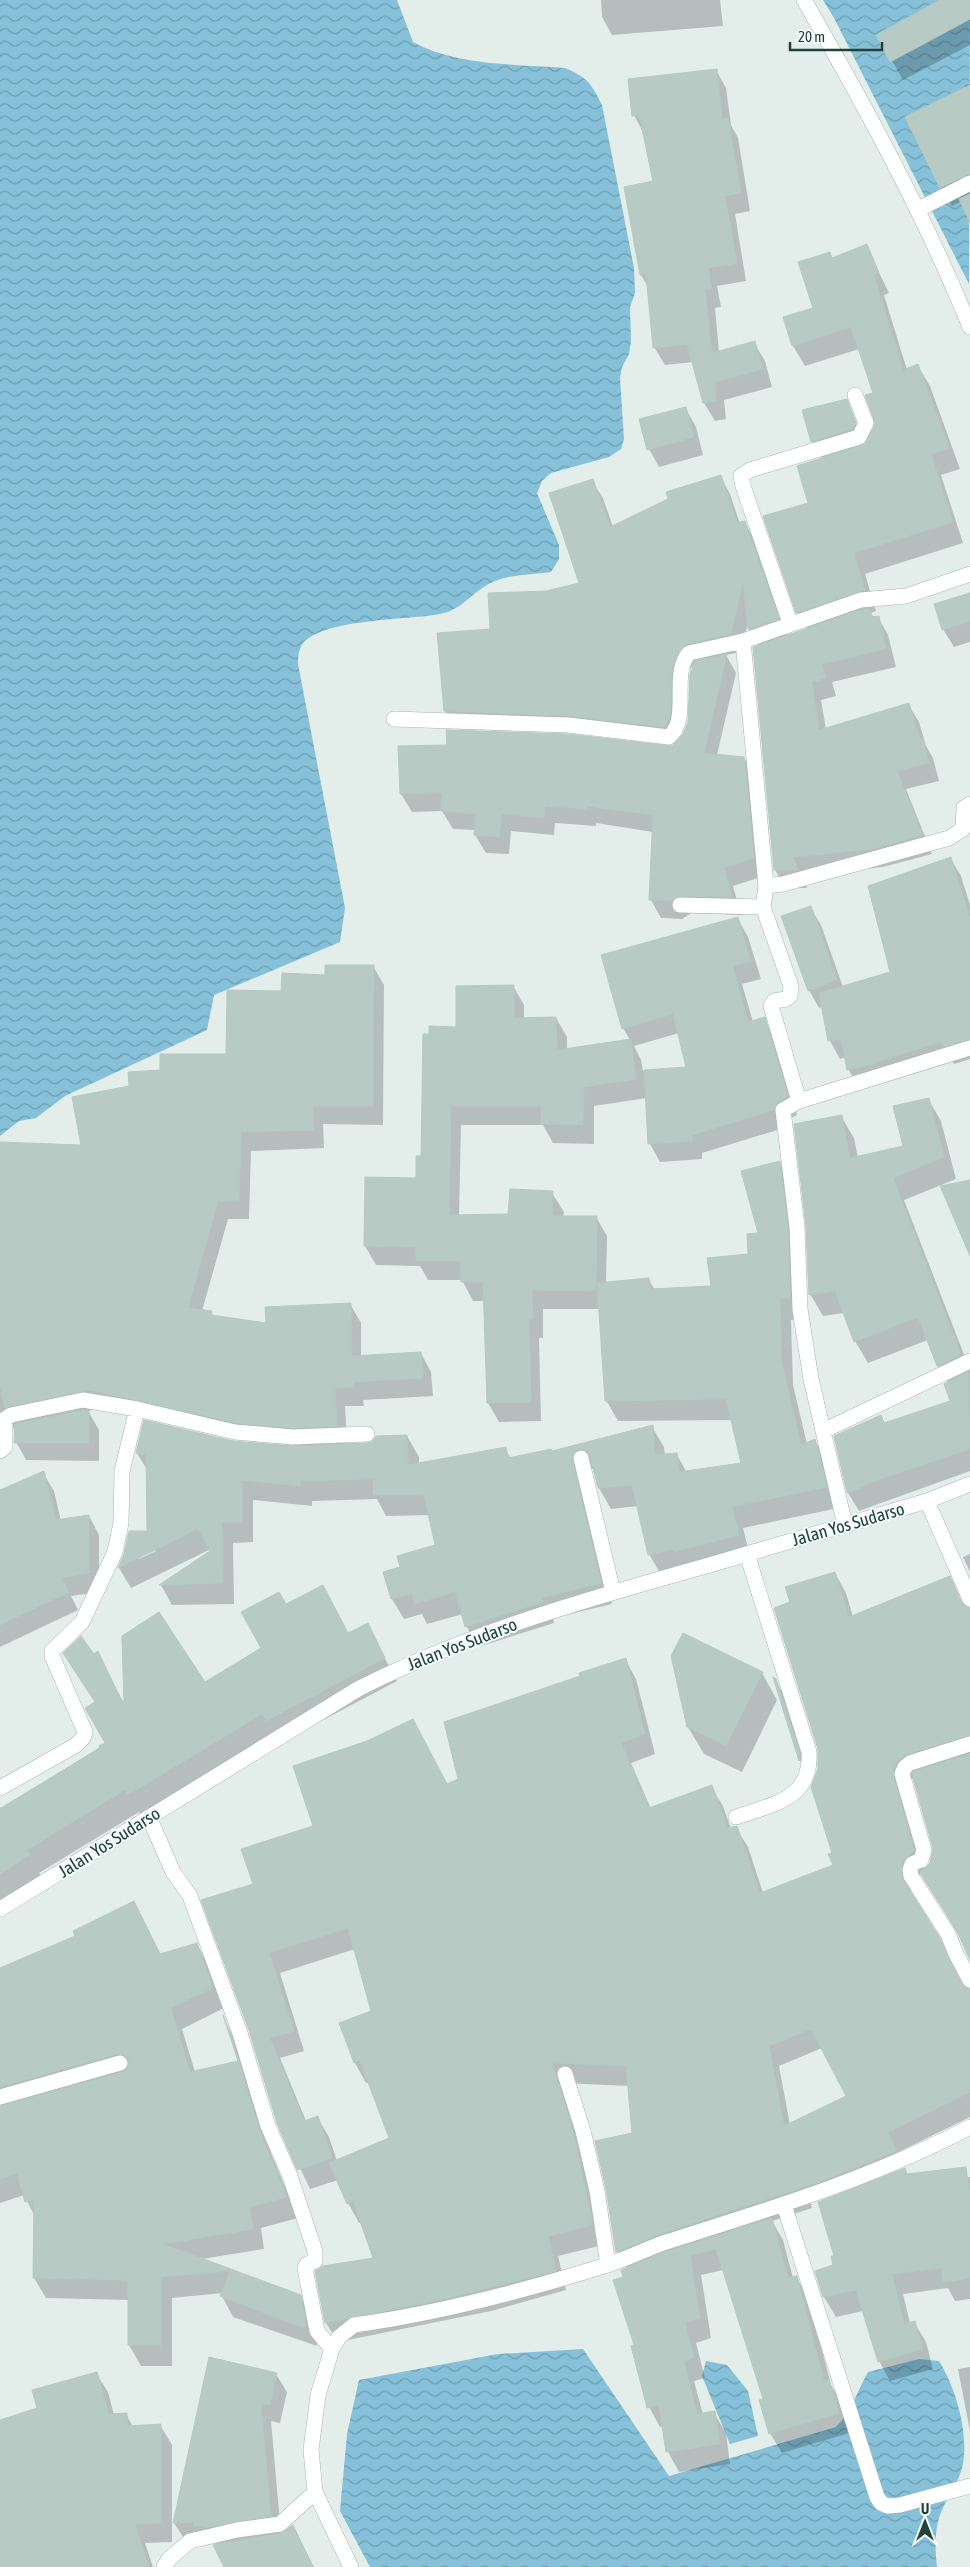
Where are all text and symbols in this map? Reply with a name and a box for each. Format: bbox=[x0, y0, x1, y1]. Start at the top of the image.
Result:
scale bar bbox=[790, 20, 882, 52]
text: 20 m bbox=[798, 28, 825, 45]
street label: Jalan Yos Sudarso bbox=[789, 1498, 907, 1550]
street label: Jalan Yos Sudarso bbox=[404, 1613, 520, 1675]
street label: Jalan Yos Sudarso bbox=[54, 1802, 164, 1882]
north arrow bbox=[900, 2497, 950, 2547]
text: U bbox=[921, 2501, 929, 2517]

